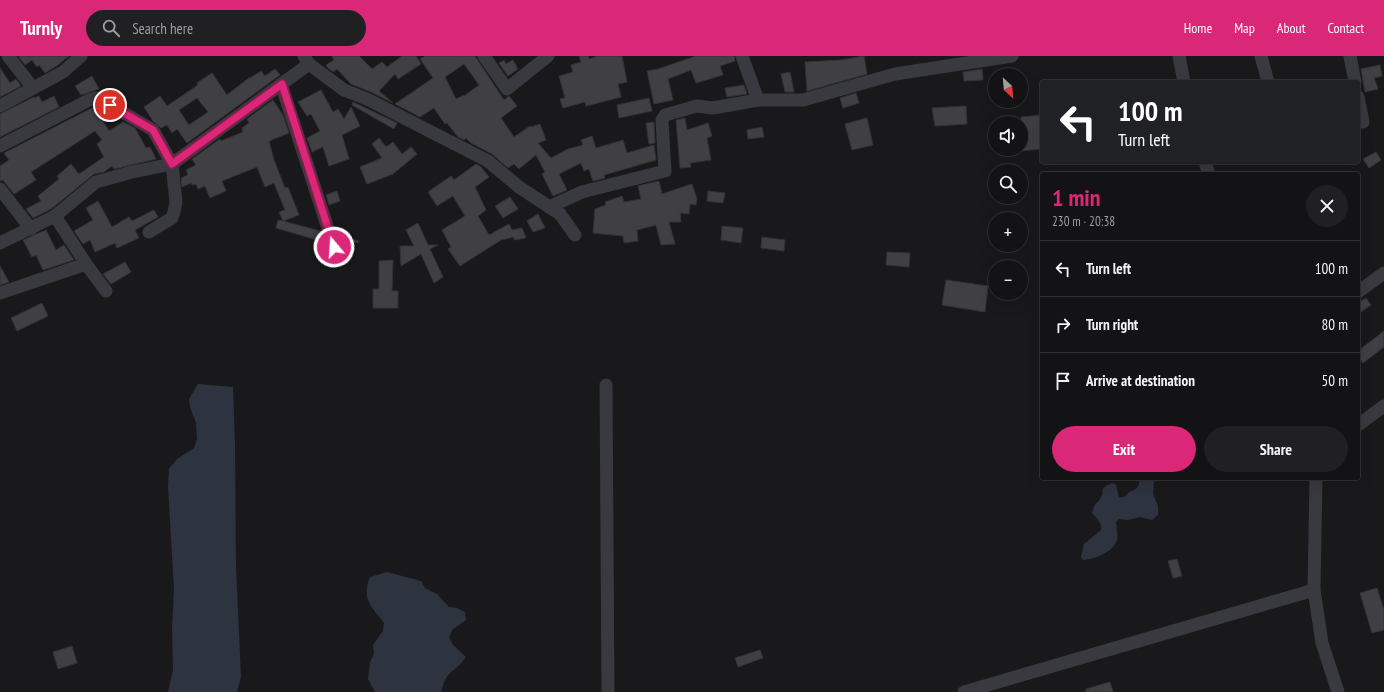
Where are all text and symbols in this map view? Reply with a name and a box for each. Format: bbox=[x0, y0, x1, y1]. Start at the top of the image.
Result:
search box bbox=[86, 10, 366, 46]
text: Turnly bbox=[20, 16, 62, 40]
icon: search bbox=[100, 17, 122, 39]
text: Search here bbox=[132, 19, 193, 38]
text: Home bbox=[1184, 19, 1212, 37]
text: Map bbox=[1234, 19, 1255, 37]
text: About bbox=[1277, 19, 1306, 37]
text: Contact bbox=[1328, 19, 1364, 37]
north arrow bbox=[988, 68, 1028, 108]
map controls bbox=[988, 68, 1028, 300]
pin bbox=[93, 88, 127, 122]
text: 100 m bbox=[1118, 92, 1182, 129]
icon: arrive bbox=[99, 94, 121, 116]
icon: left bbox=[1052, 96, 1104, 148]
button: sound bbox=[988, 116, 1028, 156]
text: Turn left bbox=[1118, 128, 1170, 151]
button: search bbox=[988, 164, 1028, 204]
text: 1 min bbox=[1052, 182, 1100, 213]
button: close bbox=[1306, 185, 1348, 227]
button: + bbox=[988, 212, 1028, 252]
text: 230 m · 20:38 bbox=[1052, 213, 1115, 230]
position arrow bbox=[313, 226, 355, 268]
icon: left bbox=[1052, 258, 1074, 280]
text: Turn left bbox=[1086, 259, 1131, 278]
text: 100 m bbox=[1315, 259, 1348, 278]
button: − bbox=[988, 260, 1028, 300]
icon: right bbox=[1052, 314, 1074, 336]
text: Turn right bbox=[1086, 315, 1138, 334]
text: 80 m bbox=[1322, 315, 1348, 334]
icon: arrive bbox=[1052, 370, 1074, 392]
text: Arrive at destination bbox=[1086, 371, 1195, 390]
text: 50 m bbox=[1322, 371, 1348, 390]
button: Exit bbox=[1052, 426, 1196, 472]
button: Share bbox=[1204, 426, 1348, 472]

